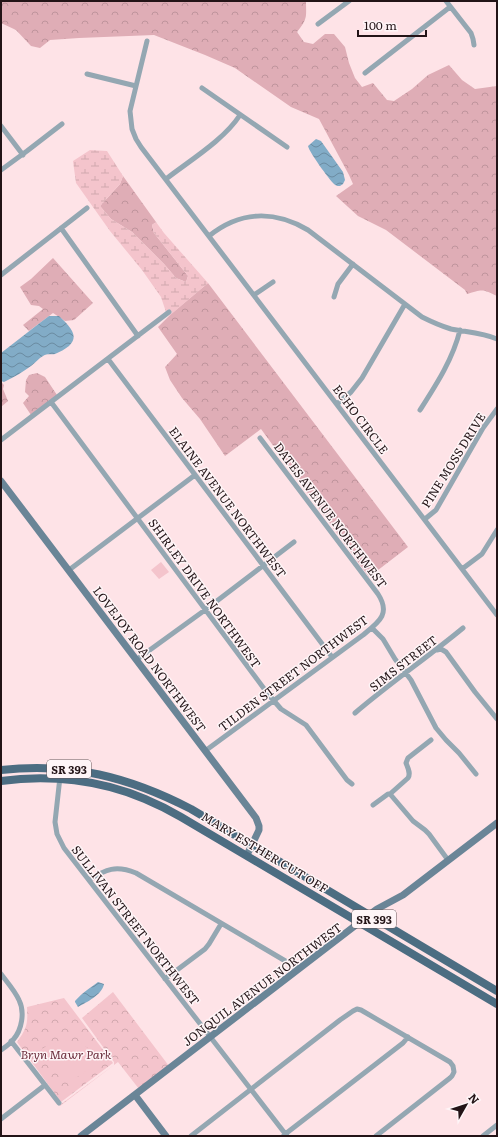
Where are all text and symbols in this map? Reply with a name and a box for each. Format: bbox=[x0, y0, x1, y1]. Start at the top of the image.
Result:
scale bar bbox=[358, 12, 426, 38]
text: 100 m bbox=[364, 16, 397, 34]
street label: ECHO CIRCLE bbox=[329, 380, 393, 458]
street label: PINE MOSS DRIVE bbox=[416, 409, 490, 511]
street label: ELAINE AVENUE NORTHWEST bbox=[165, 423, 291, 581]
street label: DATES AVENUE NORTHWEST bbox=[270, 438, 392, 592]
street label: SHIRLEY DRIVE NORTHWEST bbox=[145, 515, 266, 672]
street label: LOVEJOY ROAD NORTHWEST bbox=[89, 582, 211, 736]
street label: TILDEN STREET NORTHWEST bbox=[214, 610, 372, 735]
street label: SIMS STREET bbox=[365, 631, 441, 695]
road number: SR 393 bbox=[47, 760, 91, 778]
street label: MARY ESTHER CUT OFF bbox=[198, 807, 332, 897]
street label: SULLIVAN STREET NORTHWEST bbox=[68, 841, 204, 1009]
road number: SR 393 bbox=[352, 910, 396, 928]
street label: JONQUIL AVENUE NORTHWEST bbox=[179, 918, 346, 1050]
park label: Bryn Mawr Park bbox=[21, 1045, 112, 1063]
north arrow bbox=[446, 1085, 486, 1125]
text: N bbox=[465, 1089, 484, 1107]

